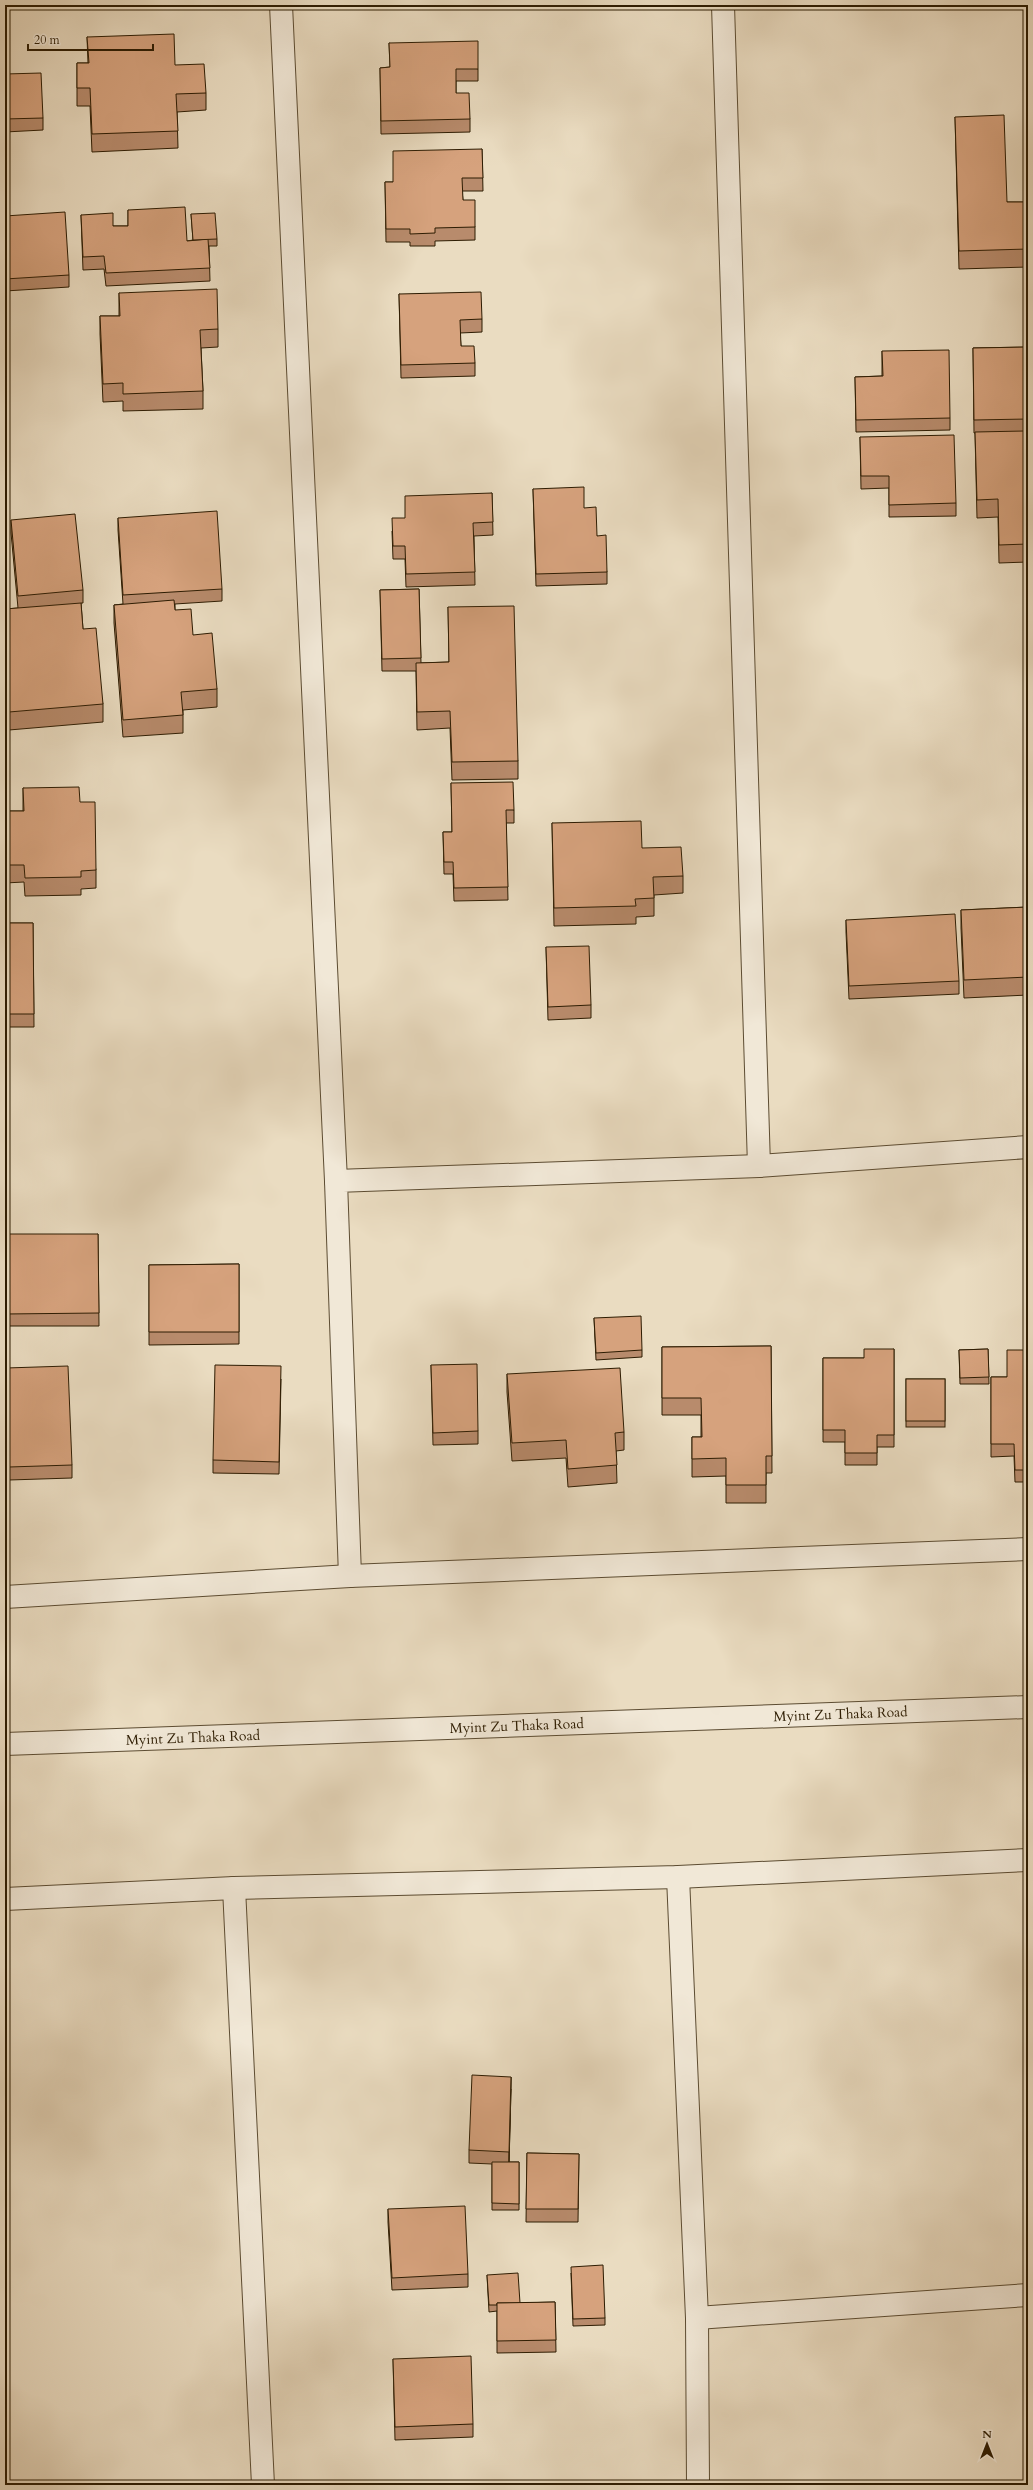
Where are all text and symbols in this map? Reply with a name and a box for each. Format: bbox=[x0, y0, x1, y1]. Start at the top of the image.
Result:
scale bar bbox=[28, 26, 153, 52]
text: 20 m bbox=[34, 32, 61, 48]
street label: Myint Zu Thaka Road bbox=[773, 1702, 908, 1726]
street label: Myint Zu Thaka Road bbox=[449, 1714, 585, 1737]
street label: Myint Zu Thaka Road bbox=[125, 1725, 261, 1749]
north arrow bbox=[967, 2424, 1007, 2464]
text: N bbox=[982, 2427, 992, 2442]

